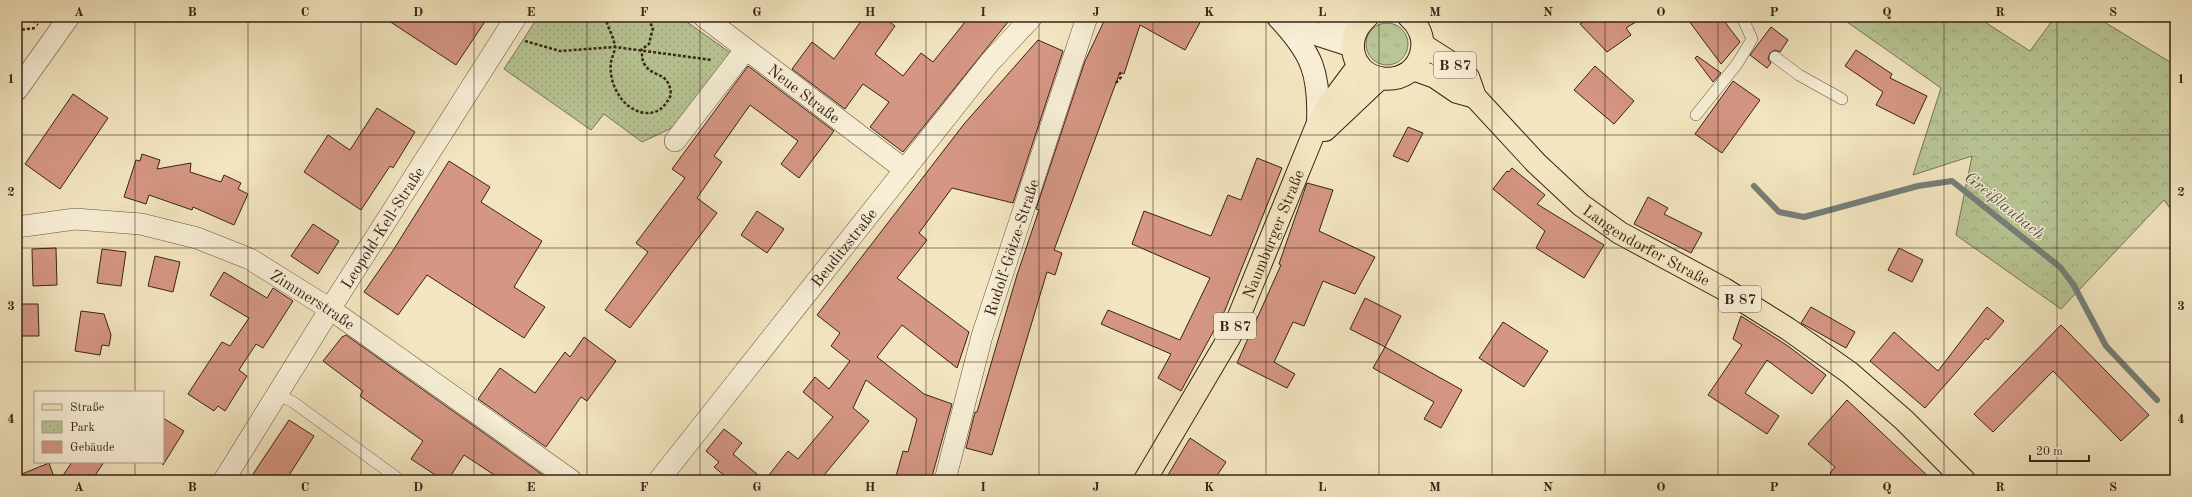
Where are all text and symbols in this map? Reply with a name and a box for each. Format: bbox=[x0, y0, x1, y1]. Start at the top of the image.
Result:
text: A bbox=[74, 6, 84, 19]
text: B bbox=[187, 6, 197, 19]
text: C bbox=[301, 6, 309, 19]
text: D bbox=[413, 6, 423, 19]
text: E bbox=[527, 6, 536, 19]
text: F bbox=[640, 6, 649, 19]
text: G bbox=[752, 6, 762, 19]
text: H bbox=[865, 6, 876, 19]
text: I bbox=[980, 6, 986, 19]
text: J bbox=[1092, 6, 1100, 19]
text: K bbox=[1204, 6, 1214, 19]
text: L bbox=[1318, 6, 1327, 19]
text: M bbox=[1429, 6, 1441, 19]
text: N bbox=[1543, 6, 1553, 19]
text: O bbox=[1656, 6, 1666, 19]
text: P bbox=[1769, 6, 1779, 19]
text: Q bbox=[1882, 6, 1892, 19]
text: R bbox=[1995, 6, 2005, 19]
text: S bbox=[2109, 6, 2117, 19]
road number: B 87 bbox=[1434, 52, 1476, 78]
street label: Neue Straße bbox=[764, 63, 842, 127]
text: 1 bbox=[7, 73, 15, 86]
text: 1 bbox=[2177, 73, 2185, 86]
street label: Leopold-Kell-Straße bbox=[339, 165, 428, 292]
street label: Naumburger Straße bbox=[1241, 168, 1308, 301]
water label: Greißlaubach bbox=[1961, 169, 2048, 244]
street label: Rudolf-Götze-Straße bbox=[983, 178, 1043, 318]
text: 2 bbox=[7, 186, 15, 199]
text: 2 bbox=[2177, 186, 2185, 199]
street label: Langendorfer Straße bbox=[1579, 203, 1712, 290]
street label: Beuditzstraße bbox=[809, 206, 881, 291]
street label: Zimmerstraße bbox=[267, 268, 357, 334]
road number: B 87 bbox=[1719, 286, 1761, 312]
text: 3 bbox=[7, 300, 15, 313]
text: 3 bbox=[2177, 300, 2185, 313]
road number: B 87 bbox=[1214, 313, 1256, 339]
legend bbox=[34, 391, 164, 463]
text: Straße bbox=[70, 402, 105, 414]
text: 4 bbox=[7, 413, 15, 426]
text: 4 bbox=[2177, 413, 2185, 426]
text: Park bbox=[70, 422, 95, 434]
scale bar bbox=[2030, 437, 2089, 463]
text: Gebäude bbox=[70, 442, 115, 454]
text: 20 m bbox=[2036, 446, 2063, 458]
text: A bbox=[74, 481, 84, 494]
text: B bbox=[187, 481, 197, 494]
text: C bbox=[301, 481, 309, 494]
text: D bbox=[413, 481, 423, 494]
text: E bbox=[527, 481, 536, 494]
text: F bbox=[640, 481, 649, 494]
text: G bbox=[752, 481, 762, 494]
text: H bbox=[865, 481, 876, 494]
text: I bbox=[980, 481, 986, 494]
text: J bbox=[1092, 481, 1100, 494]
text: K bbox=[1204, 481, 1214, 494]
text: L bbox=[1318, 481, 1327, 494]
text: M bbox=[1429, 481, 1441, 494]
text: N bbox=[1543, 481, 1553, 494]
text: O bbox=[1656, 481, 1666, 494]
text: P bbox=[1769, 481, 1779, 494]
text: Q bbox=[1882, 481, 1892, 494]
text: R bbox=[1995, 481, 2005, 494]
text: S bbox=[2109, 481, 2117, 494]

